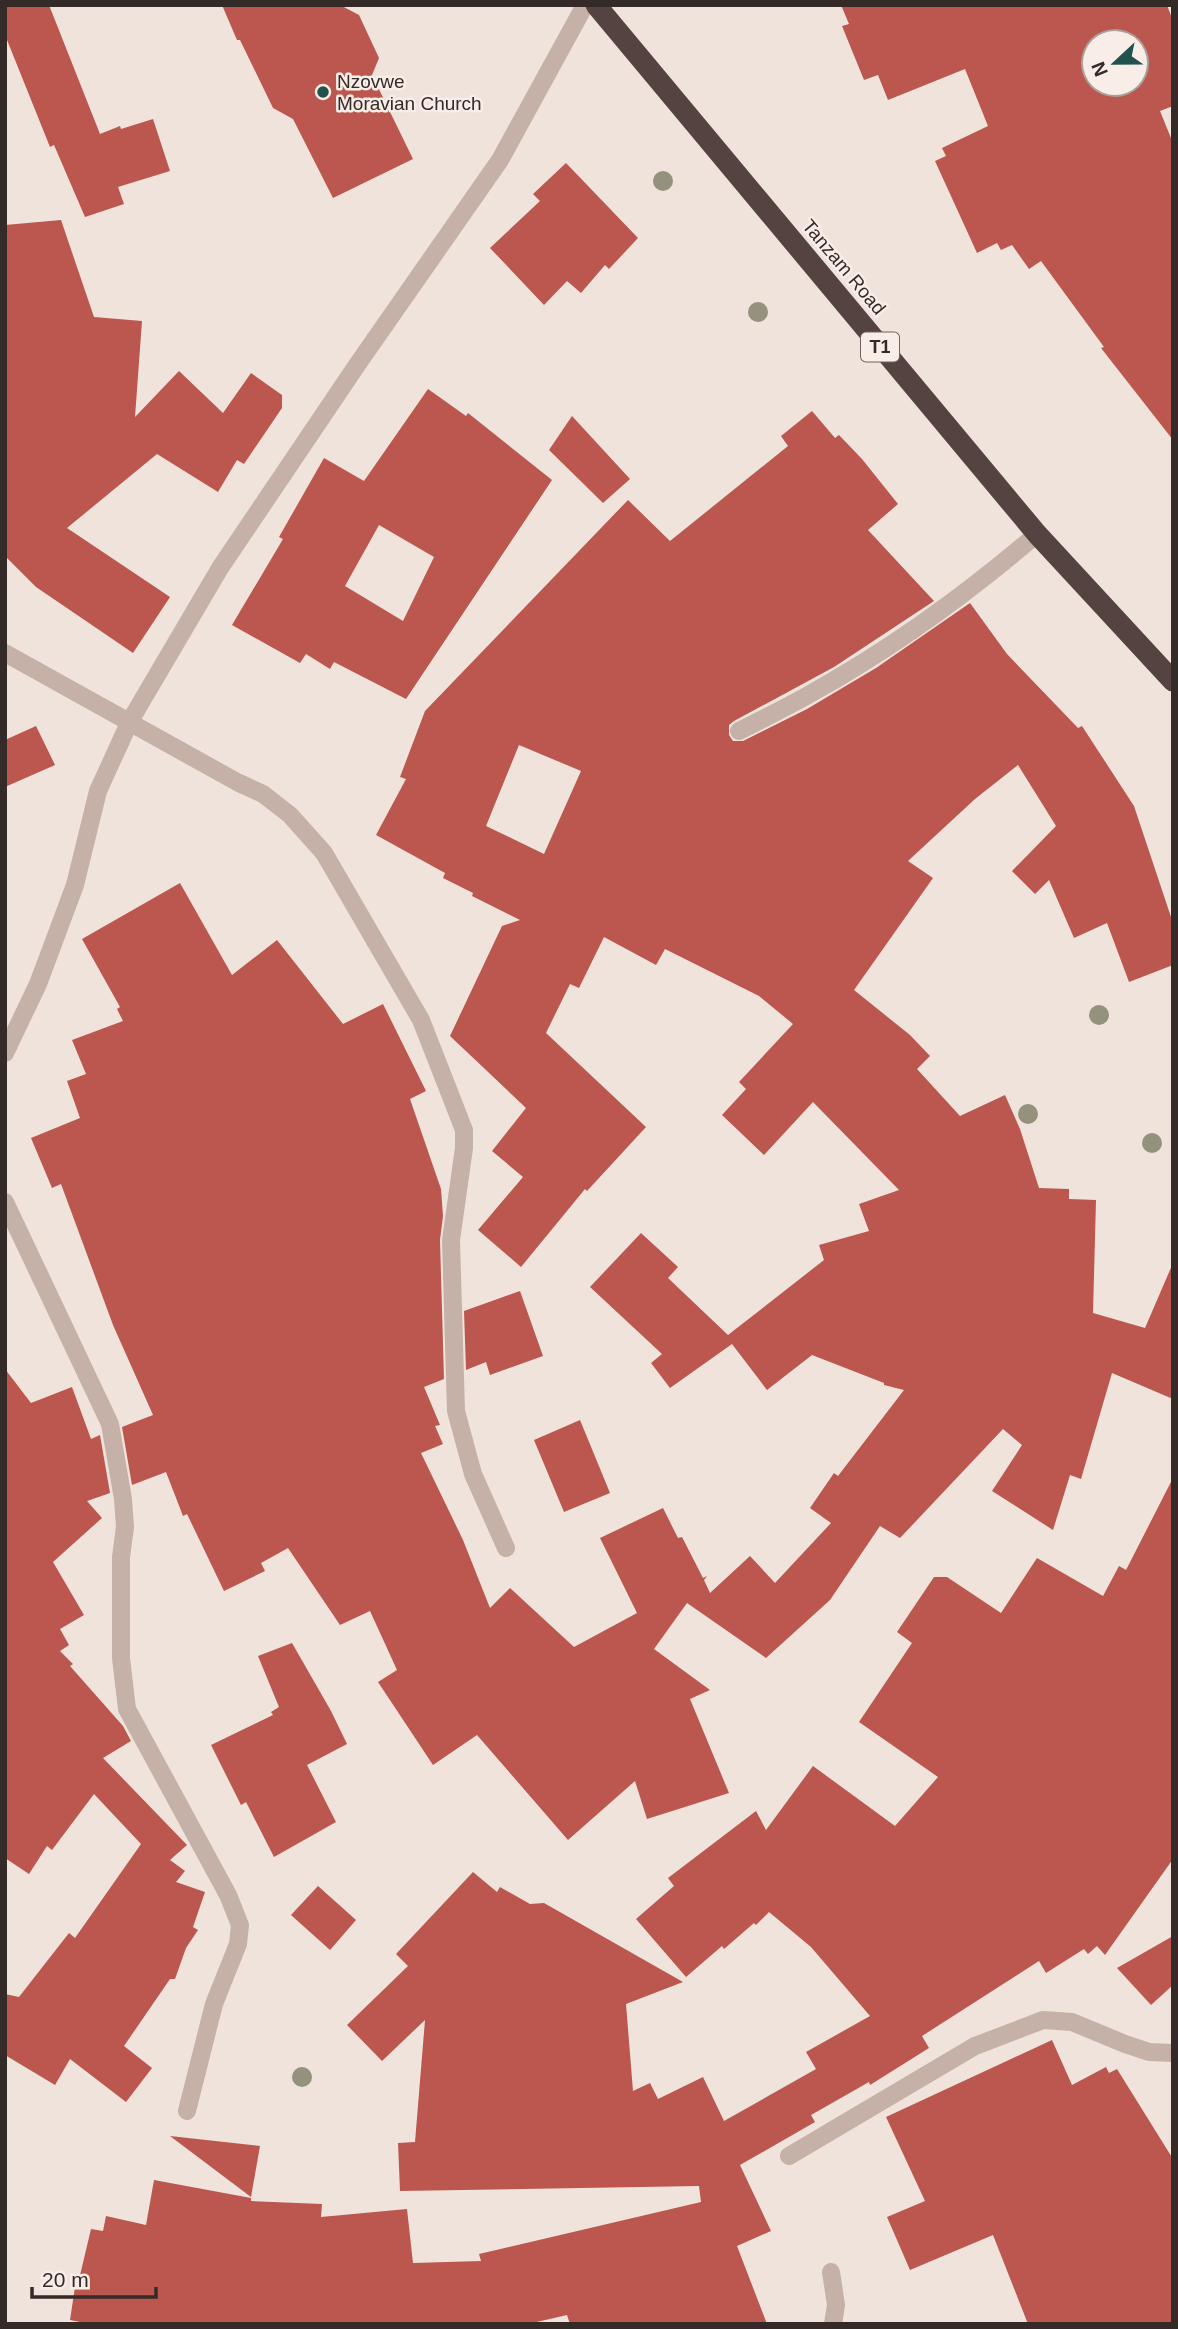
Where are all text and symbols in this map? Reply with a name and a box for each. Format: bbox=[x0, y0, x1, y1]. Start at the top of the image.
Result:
north arrow bbox=[1080, 28, 1150, 98]
text: N bbox=[1087, 59, 1112, 79]
place label: Nzovwe Moravian Church bbox=[337, 71, 482, 114]
marker: Nzovwe Moravian Church bbox=[315, 84, 331, 100]
street label: Tanzam Road bbox=[798, 215, 890, 319]
road number: T1 bbox=[861, 332, 899, 362]
scale bar bbox=[32, 2256, 156, 2300]
text: 20 m bbox=[42, 2268, 89, 2291]

